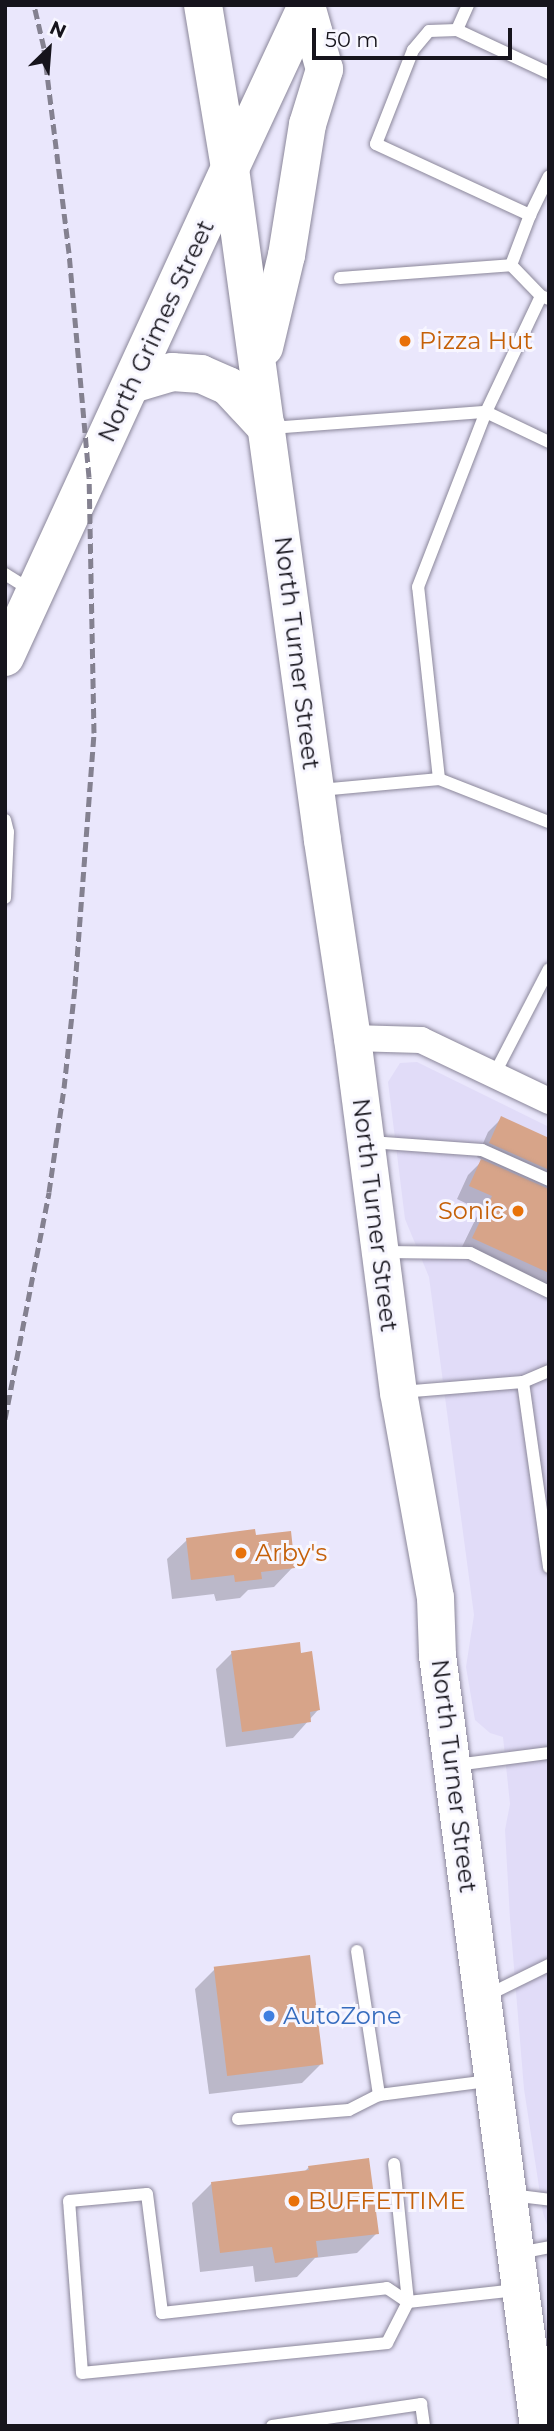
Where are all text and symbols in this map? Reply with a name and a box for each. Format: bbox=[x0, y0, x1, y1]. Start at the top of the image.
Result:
north arrow bbox=[14, 14, 84, 84]
scale bar bbox=[316, 14, 516, 58]
text: N bbox=[46, 16, 70, 43]
text: 50 m bbox=[325, 27, 379, 52]
street label: North Grimes Street bbox=[92, 215, 220, 447]
place label: Pizza Hut bbox=[419, 327, 533, 355]
marker: Pizza Hut bbox=[397, 333, 413, 349]
street label: North Turner Street bbox=[268, 535, 326, 771]
street label: North Turner Street bbox=[346, 1097, 404, 1333]
place label: Sonic bbox=[438, 1197, 504, 1225]
marker: Sonic bbox=[510, 1203, 526, 1219]
place label: Arby's bbox=[255, 1539, 327, 1567]
marker: Arby's bbox=[233, 1545, 249, 1561]
street label: North Turner Street bbox=[425, 1658, 483, 1894]
place label: AutoZone bbox=[283, 2002, 401, 2030]
marker: AutoZone bbox=[261, 2008, 277, 2024]
place label: BUFFETTIME bbox=[308, 2187, 466, 2215]
marker: BUFFETTIME bbox=[286, 2193, 302, 2209]

